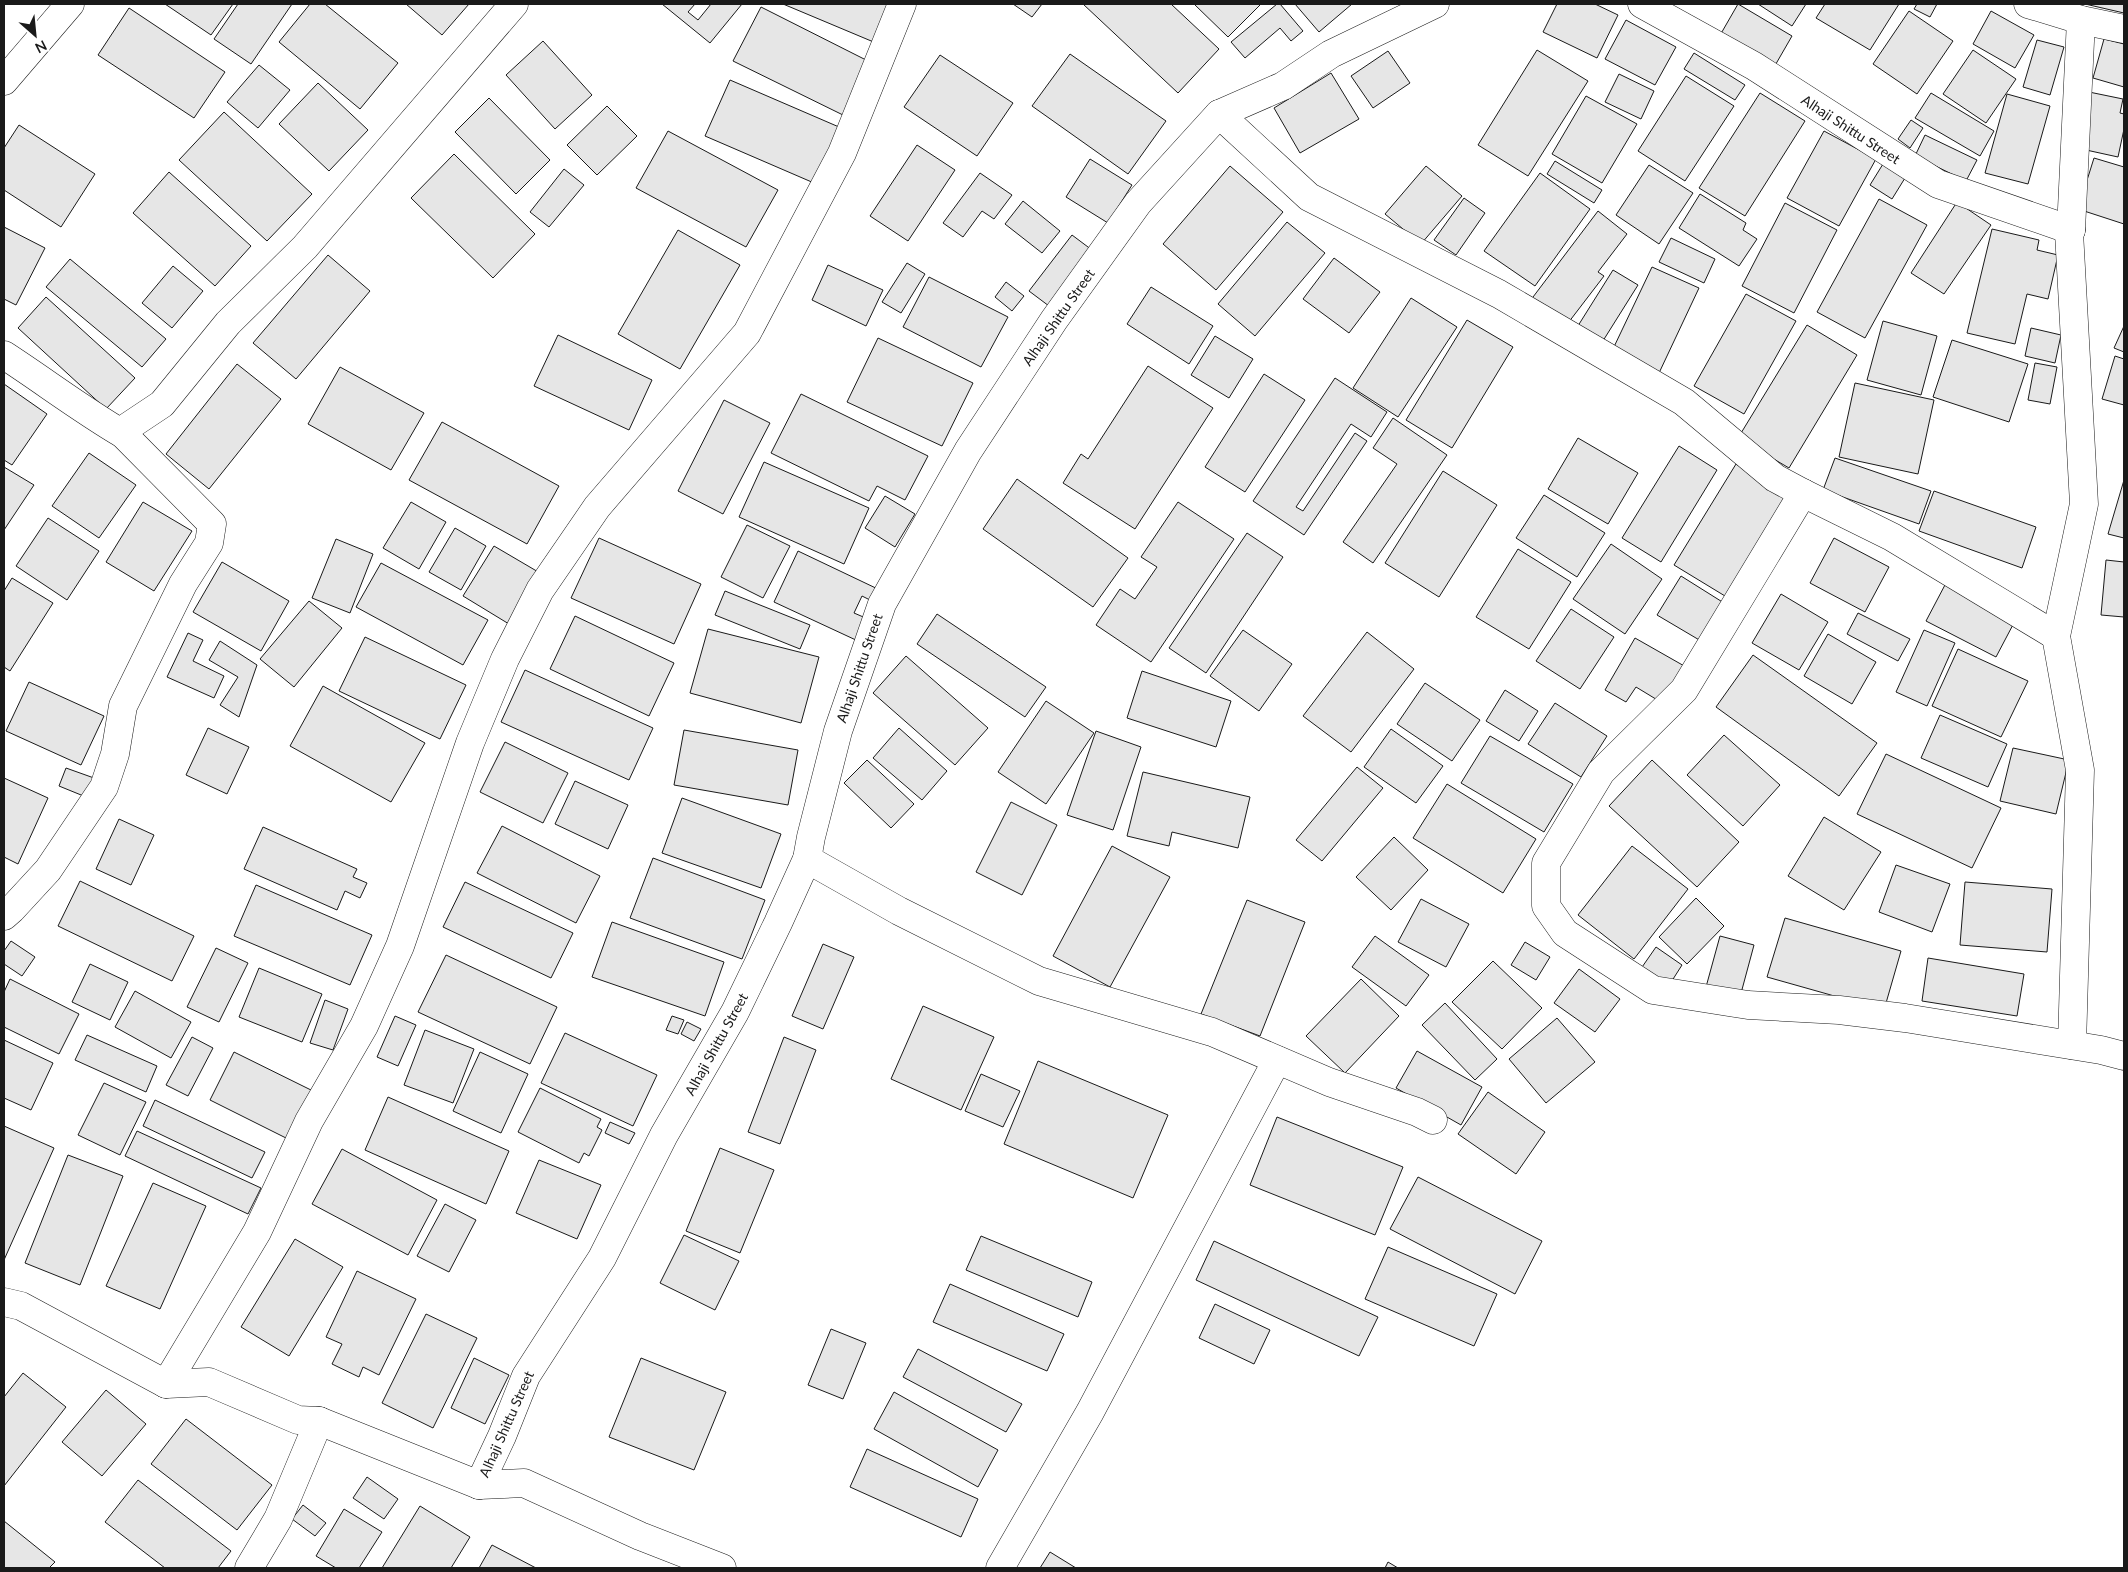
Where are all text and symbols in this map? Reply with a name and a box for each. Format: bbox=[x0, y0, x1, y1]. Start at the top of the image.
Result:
north arrow bbox=[10, 10, 60, 60]
text: N bbox=[32, 37, 50, 57]
street label: Alhaji Shittu Street bbox=[1798, 91, 1904, 167]
street label: Alhaji Shittu Street bbox=[1018, 265, 1098, 369]
street label: Alhaji Shittu Street bbox=[832, 611, 886, 725]
street label: Alhaji Shittu Street bbox=[681, 990, 751, 1098]
street label: Alhaji Shittu Street bbox=[475, 1368, 537, 1480]

